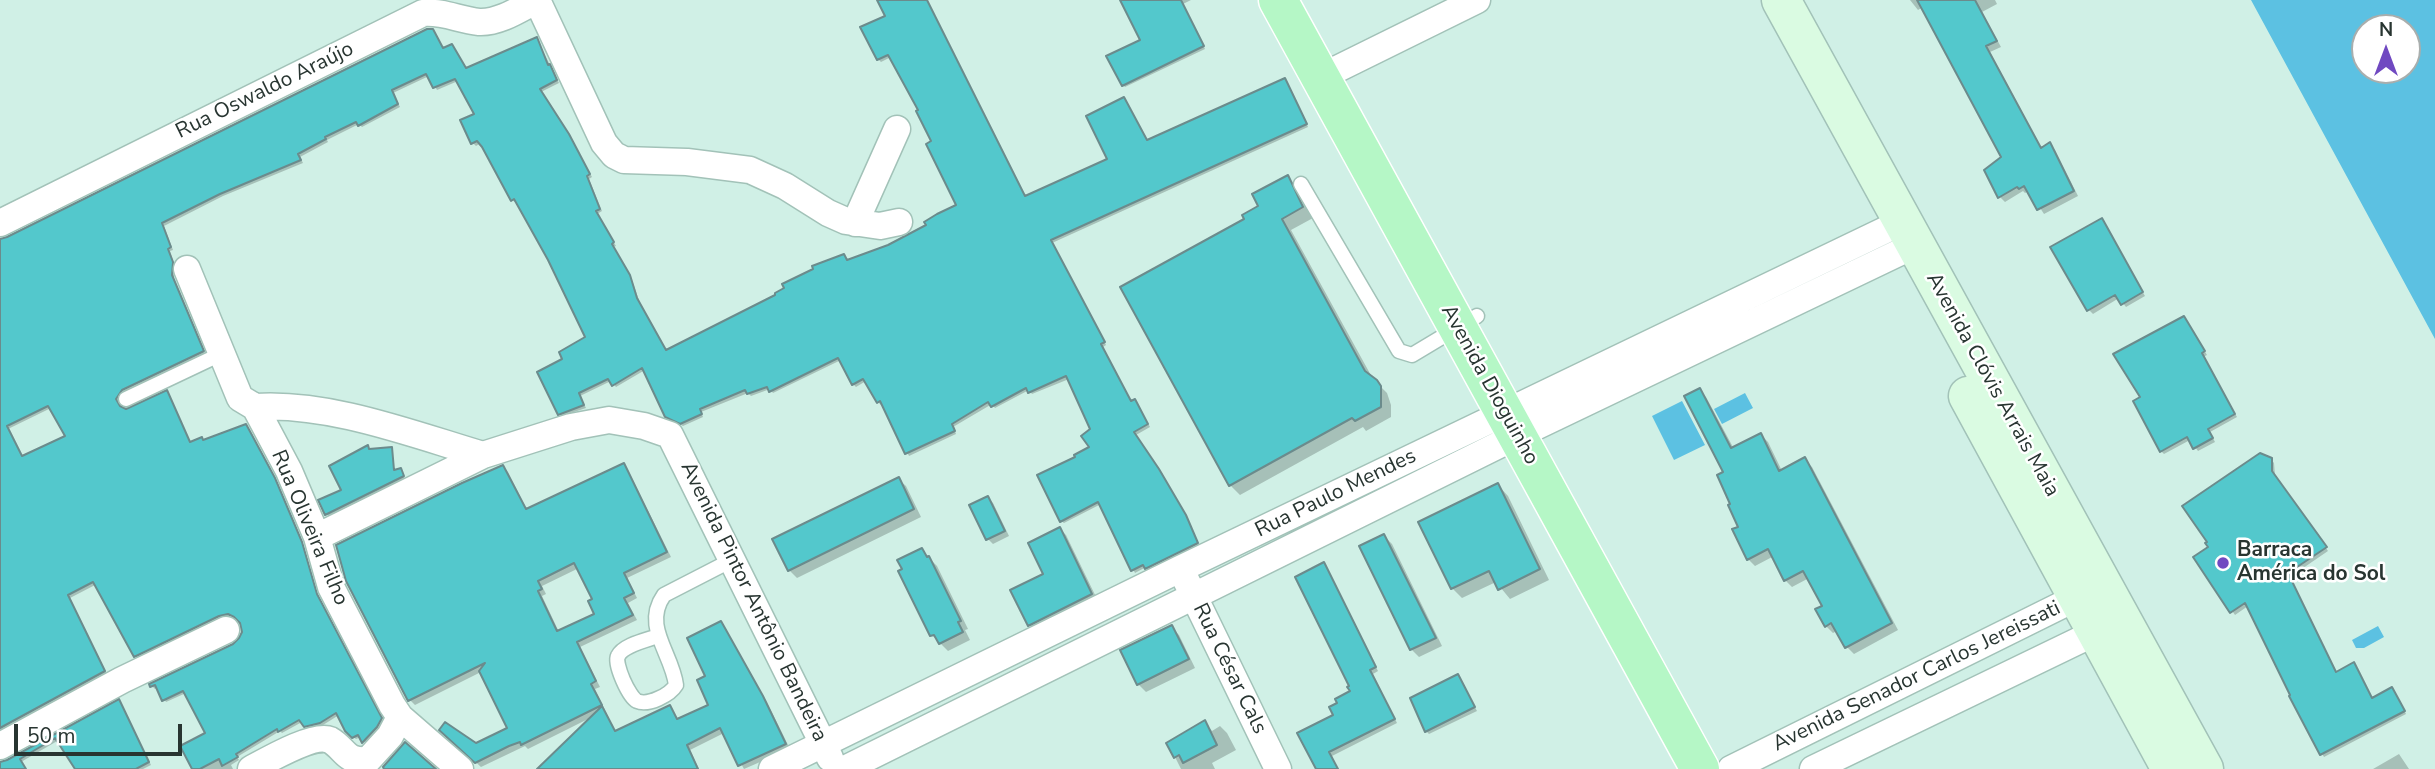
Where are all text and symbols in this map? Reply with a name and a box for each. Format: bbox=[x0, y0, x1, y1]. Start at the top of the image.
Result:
north arrow bbox=[2351, 14, 2421, 84]
text: N bbox=[2379, 17, 2393, 43]
street label: Rua Oswaldo Araújo bbox=[172, 37, 358, 145]
street label: Avenida Clóvis Arrais Maia bbox=[1920, 269, 2064, 501]
street label: Avenida Dioguinho bbox=[1435, 301, 1543, 469]
street label: Rua Paulo Mendes bbox=[1251, 444, 1421, 544]
street label: Rua Oliveira Filho bbox=[265, 446, 353, 610]
street label: Avenida Pintor Antônio Bandeira bbox=[674, 458, 832, 746]
place label: Barraca América do Sol bbox=[2237, 538, 2385, 588]
marker: Barraca América do Sol bbox=[2215, 555, 2231, 571]
street label: Avenida Senador Carlos Jereissati bbox=[1769, 596, 2065, 758]
street label: Rua César Cals bbox=[1187, 600, 1271, 738]
scale bar bbox=[18, 710, 186, 754]
text: 50 m bbox=[27, 722, 76, 750]

